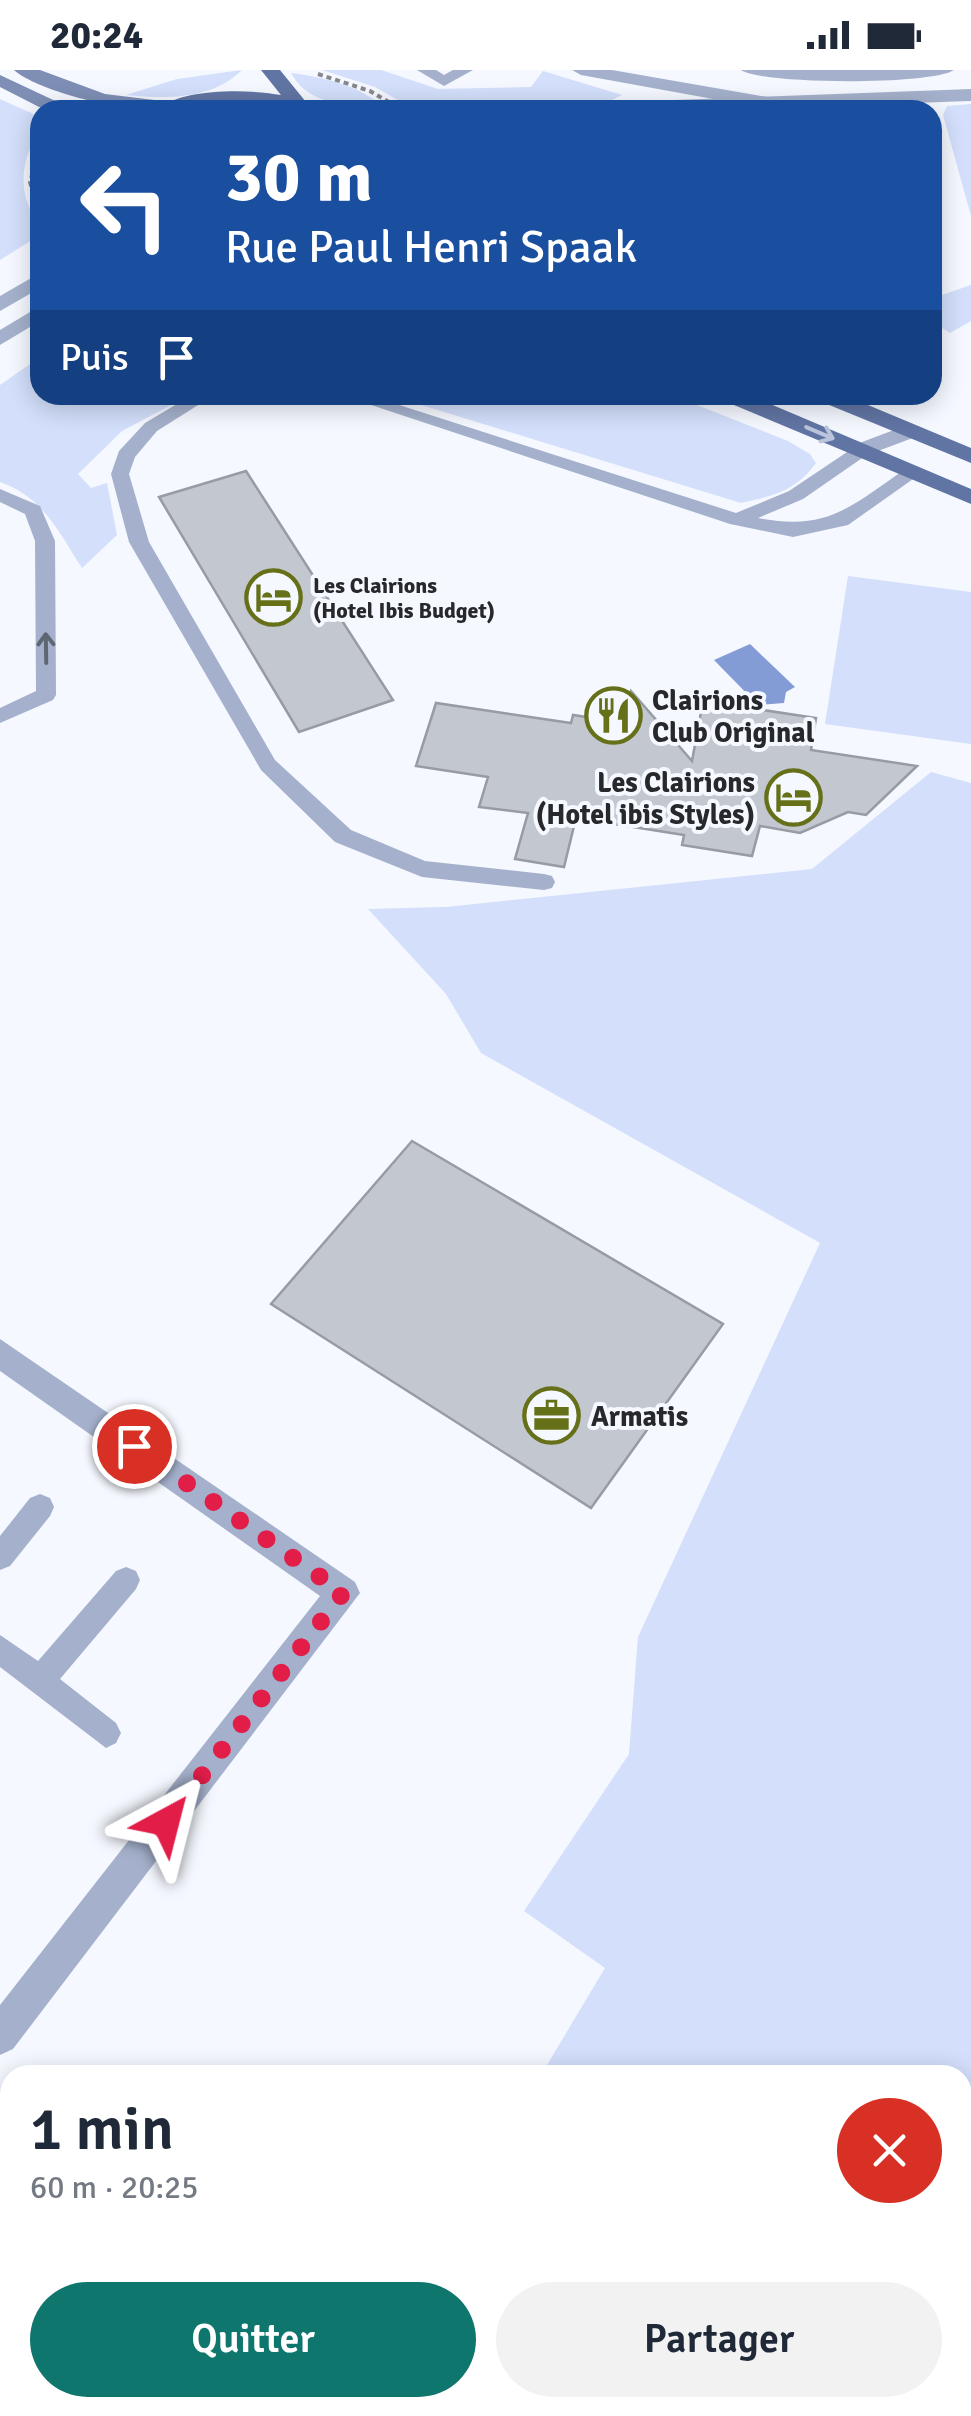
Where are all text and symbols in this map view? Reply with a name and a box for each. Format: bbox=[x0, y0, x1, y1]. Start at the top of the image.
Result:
text: 20:24 bbox=[50, 12, 143, 59]
text: 30 m bbox=[225, 134, 373, 220]
icon: left bbox=[60, 140, 190, 270]
text: Rue Paul Henri Spaak bbox=[225, 220, 637, 275]
icon: arrive bbox=[149, 330, 204, 385]
text: Puis bbox=[60, 334, 129, 381]
one-way arrow bbox=[805, 425, 835, 443]
hotel icon: Les Clairions (Hotel Ibis Budget) bbox=[244, 568, 304, 628]
place label: Les Clairions (Hotel Ibis Budget) bbox=[313, 572, 495, 624]
one-way arrow bbox=[36, 633, 56, 666]
place label: Clairions Club Original bbox=[652, 684, 815, 750]
restaurant icon: Clairions Club Original bbox=[583, 686, 643, 746]
place label: Les Clairions (Hotel ibis Styles) bbox=[536, 766, 755, 832]
hotel icon: Les Clairions (Hotel ibis Styles) bbox=[764, 768, 824, 828]
office icon: Armatis bbox=[522, 1386, 582, 1446]
place label: Armatis bbox=[591, 1400, 688, 1434]
pin bbox=[92, 1404, 177, 1489]
icon: arrive bbox=[107, 1419, 162, 1474]
position arrow bbox=[114, 1770, 218, 1874]
text: 1 min bbox=[30, 2093, 174, 2167]
button: close bbox=[837, 2098, 942, 2203]
text: 60 m · 20:25 bbox=[30, 2168, 199, 2207]
button: Quitter bbox=[30, 2282, 476, 2397]
button: Partager bbox=[496, 2282, 942, 2397]

